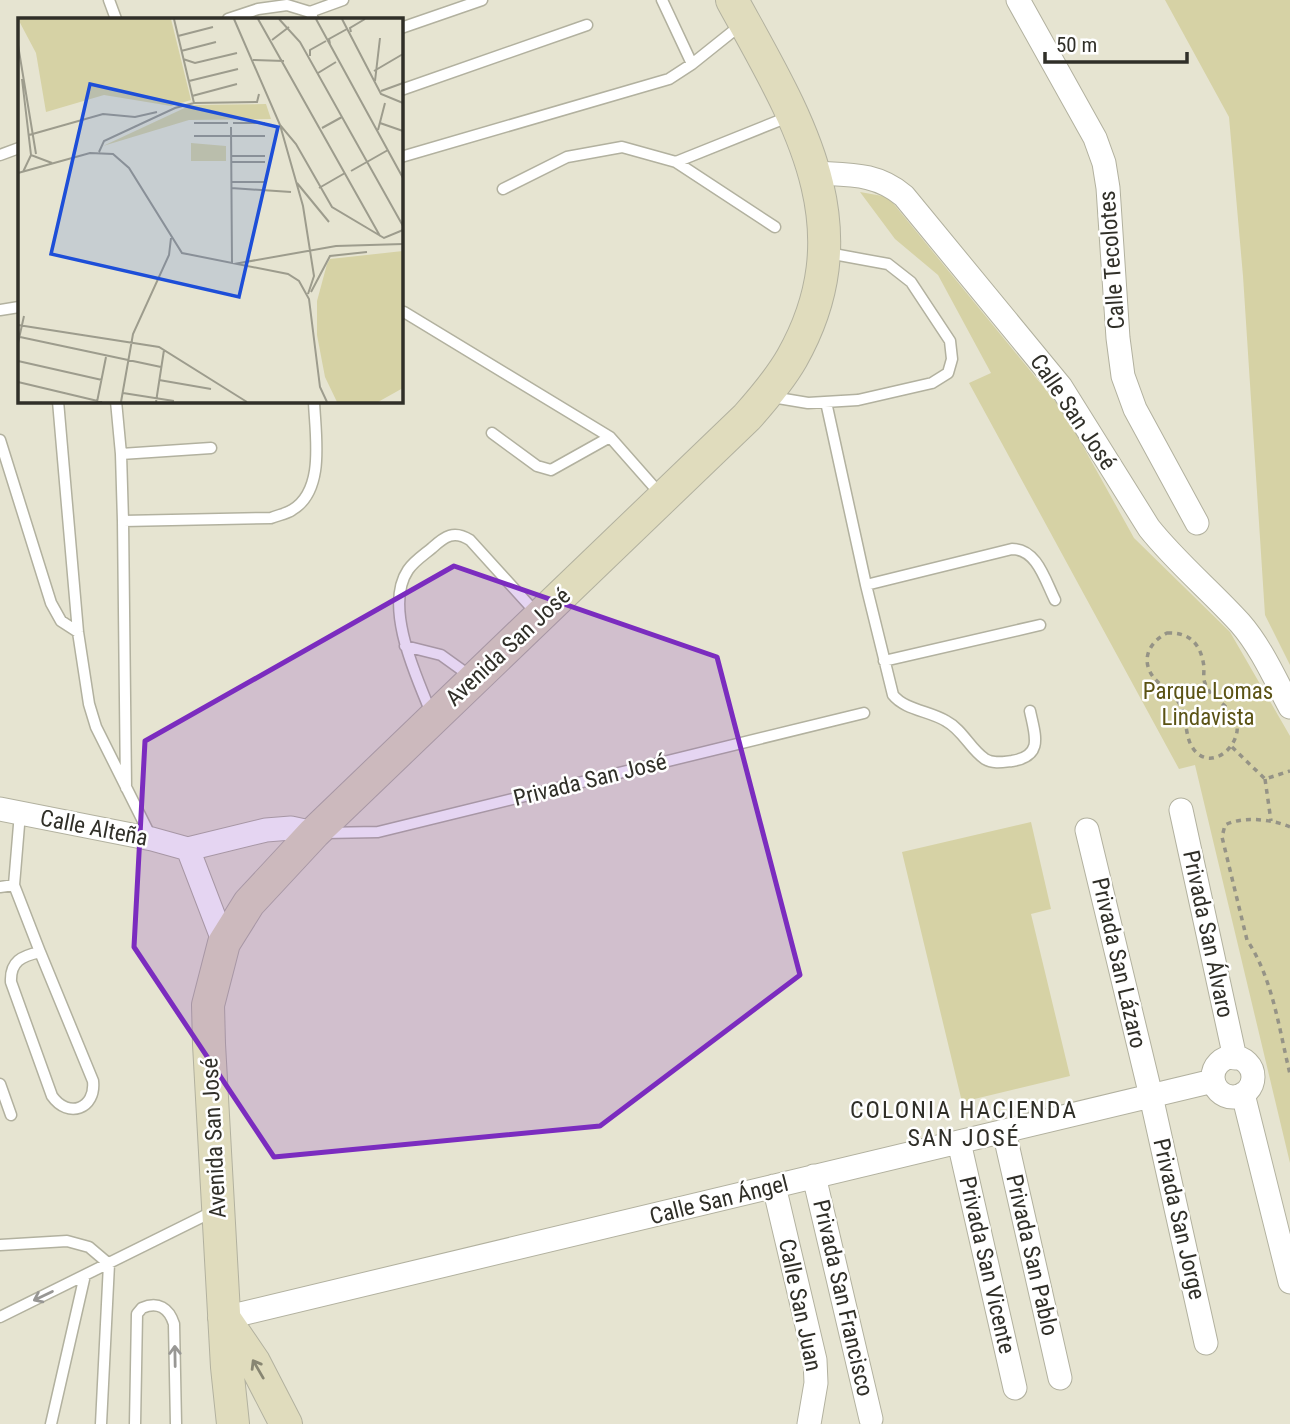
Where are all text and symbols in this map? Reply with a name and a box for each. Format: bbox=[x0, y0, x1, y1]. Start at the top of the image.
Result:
inset map bbox=[18, 18, 402, 402]
scale bar bbox=[1045, 21, 1187, 65]
text: 50 m bbox=[1056, 33, 1097, 57]
street label: Calle Tecolotes bbox=[1094, 190, 1130, 330]
street label: Calle San José bbox=[1024, 349, 1122, 475]
street label: Avenida San José bbox=[440, 582, 576, 712]
park label: Parque Lomas Lindavista bbox=[1143, 678, 1273, 731]
street label: Privada San José bbox=[511, 748, 669, 812]
street label: Calle Alteña bbox=[38, 804, 150, 852]
street label: Privada San Álvaro bbox=[1177, 848, 1240, 1020]
street label: Privada San Lázaro bbox=[1086, 875, 1152, 1051]
street label: Avenida San José bbox=[196, 1057, 232, 1219]
district label: COLONIA HACIENDA SAN JOSÉ bbox=[850, 1096, 1078, 1152]
street label: Privada San Jorge bbox=[1147, 1136, 1211, 1302]
street label: Calle San Ángel bbox=[647, 1169, 791, 1230]
street label: Privada San Pablo bbox=[1000, 1172, 1064, 1338]
street label: Privada San Vicente bbox=[953, 1174, 1021, 1356]
street label: Privada San Francisco bbox=[807, 1197, 879, 1399]
street label: Calle San Juan bbox=[773, 1236, 827, 1374]
one-way arrow bbox=[33, 1290, 54, 1304]
one-way arrow bbox=[168, 1345, 181, 1368]
one-way arrow bbox=[251, 1360, 265, 1380]

